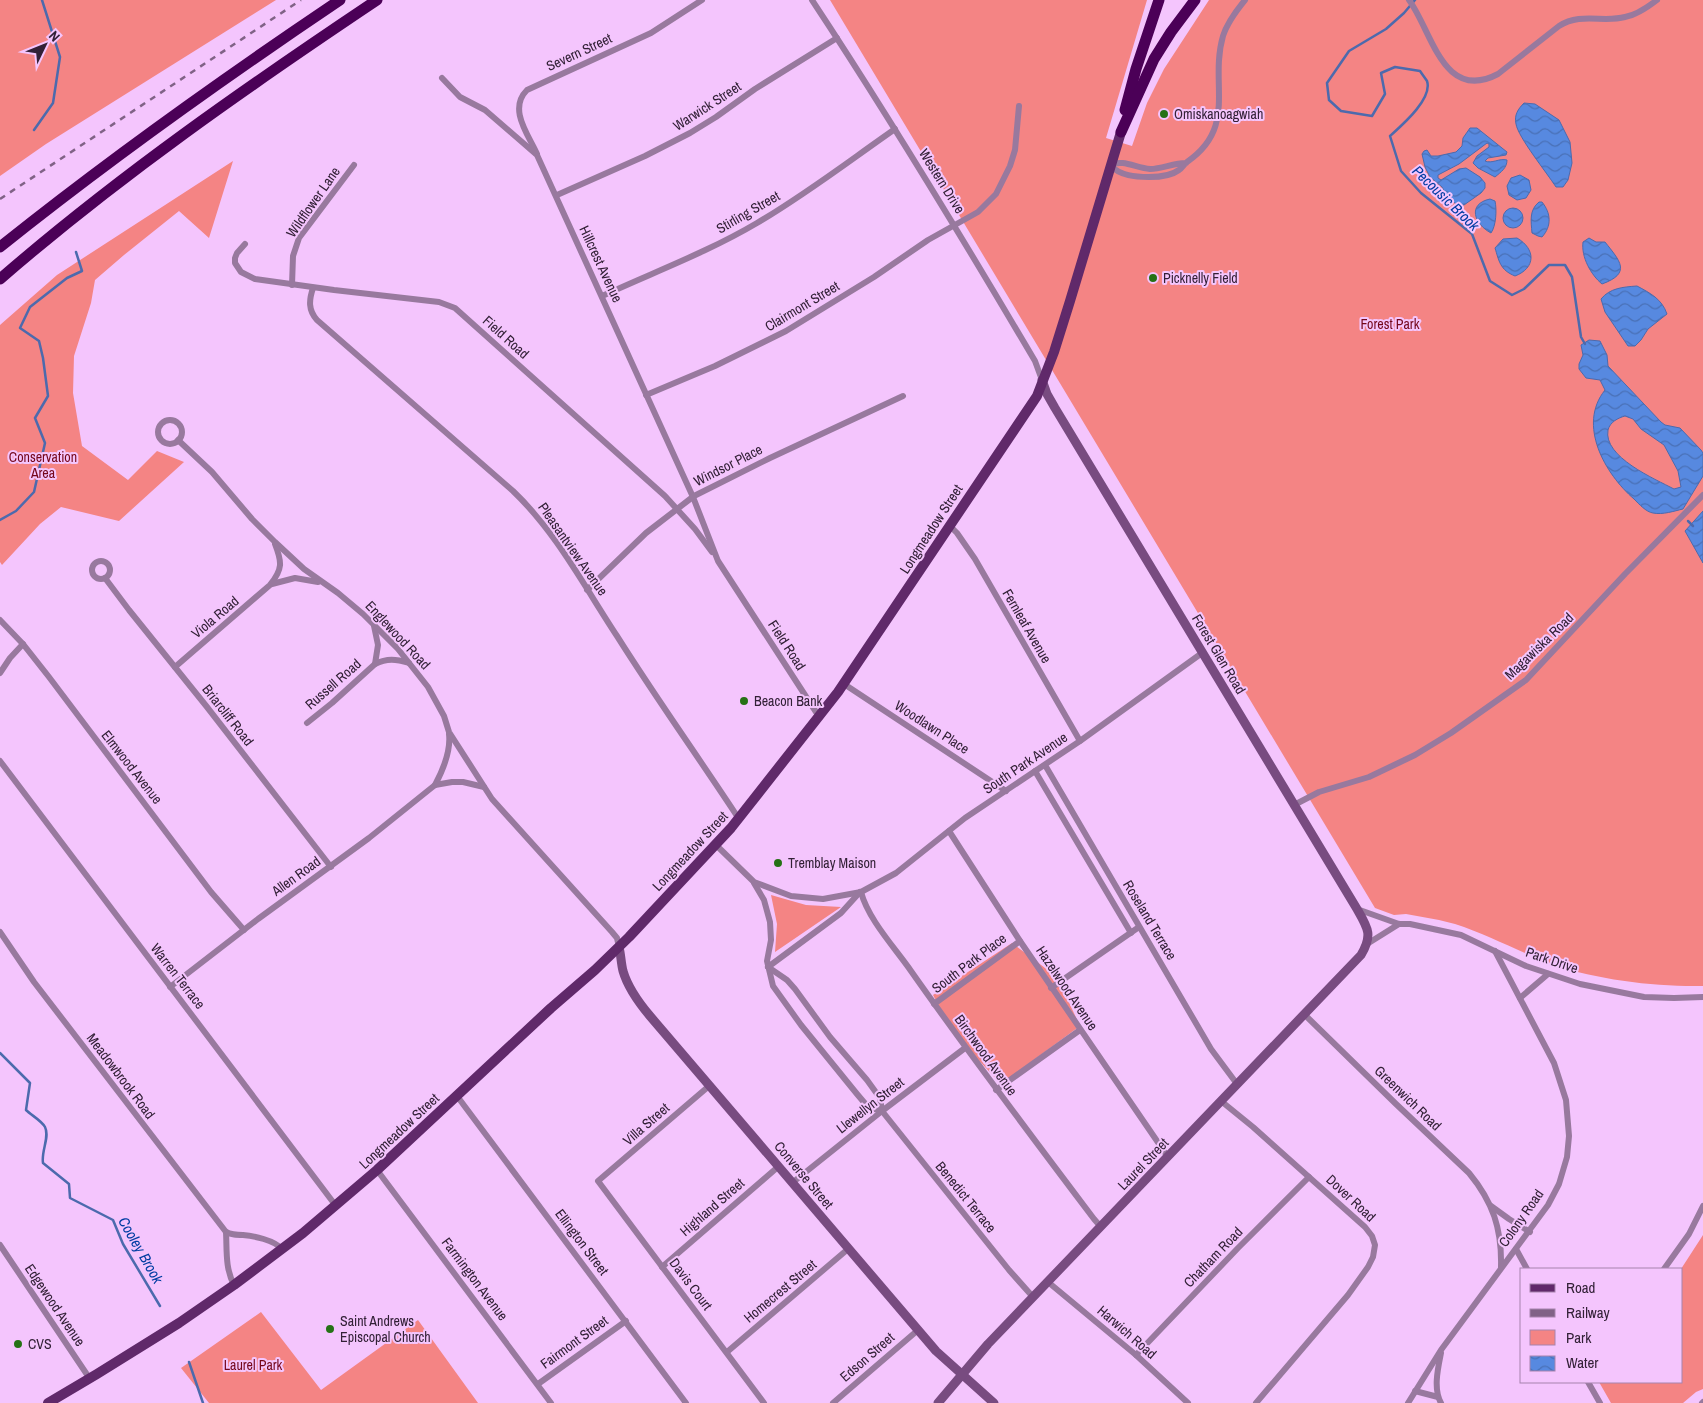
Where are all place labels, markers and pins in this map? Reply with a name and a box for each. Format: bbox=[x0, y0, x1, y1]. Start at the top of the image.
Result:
place label: Omiskanoagwiah bbox=[1174, 105, 1263, 123]
marker: Omiskanoagwiah bbox=[1158, 108, 1170, 120]
place label: Picknelly Field bbox=[1163, 269, 1238, 287]
marker: Picknelly Field bbox=[1147, 272, 1159, 284]
place label: Beacon Bank bbox=[754, 692, 823, 710]
marker: Beacon Bank bbox=[738, 695, 750, 707]
place label: Tremblay Maison bbox=[788, 854, 876, 872]
marker: Tremblay Maison bbox=[772, 857, 784, 869]
place label: Saint Andrews Episcopal Church bbox=[340, 1312, 431, 1346]
marker: Saint Andrews Episcopal Church bbox=[324, 1323, 336, 1335]
place label: CVS bbox=[28, 1335, 52, 1353]
marker: CVS bbox=[12, 1338, 24, 1350]

